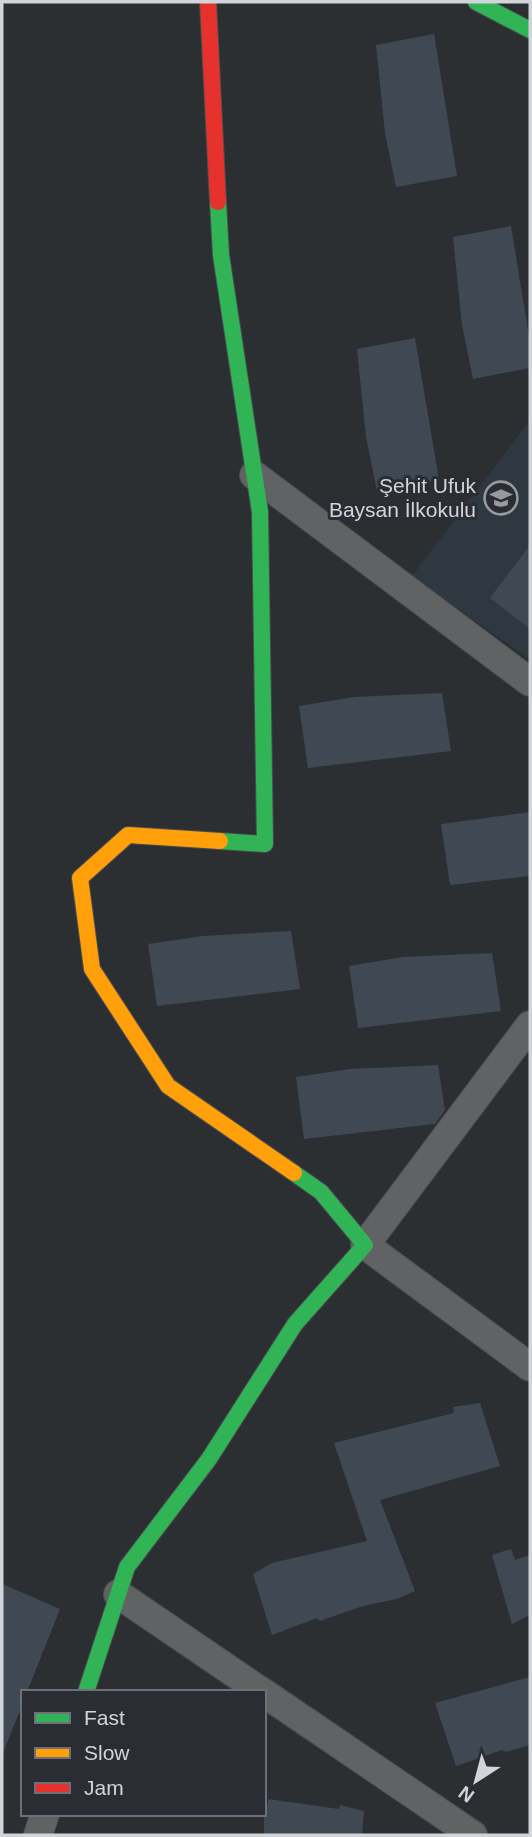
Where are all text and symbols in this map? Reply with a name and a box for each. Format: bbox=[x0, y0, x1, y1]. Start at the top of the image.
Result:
place label: Şehit Ufuk Baysan İlkokulu bbox=[329, 474, 476, 521]
school or university icon: Şehit Ufuk Baysan İlkokulu bbox=[482, 479, 520, 517]
legend bbox=[21, 1690, 266, 1816]
text: Fast bbox=[84, 1706, 125, 1729]
text: Slow bbox=[84, 1741, 130, 1764]
north arrow bbox=[441, 1746, 511, 1816]
text: Jam bbox=[84, 1776, 124, 1799]
text: N bbox=[455, 1782, 478, 1807]

